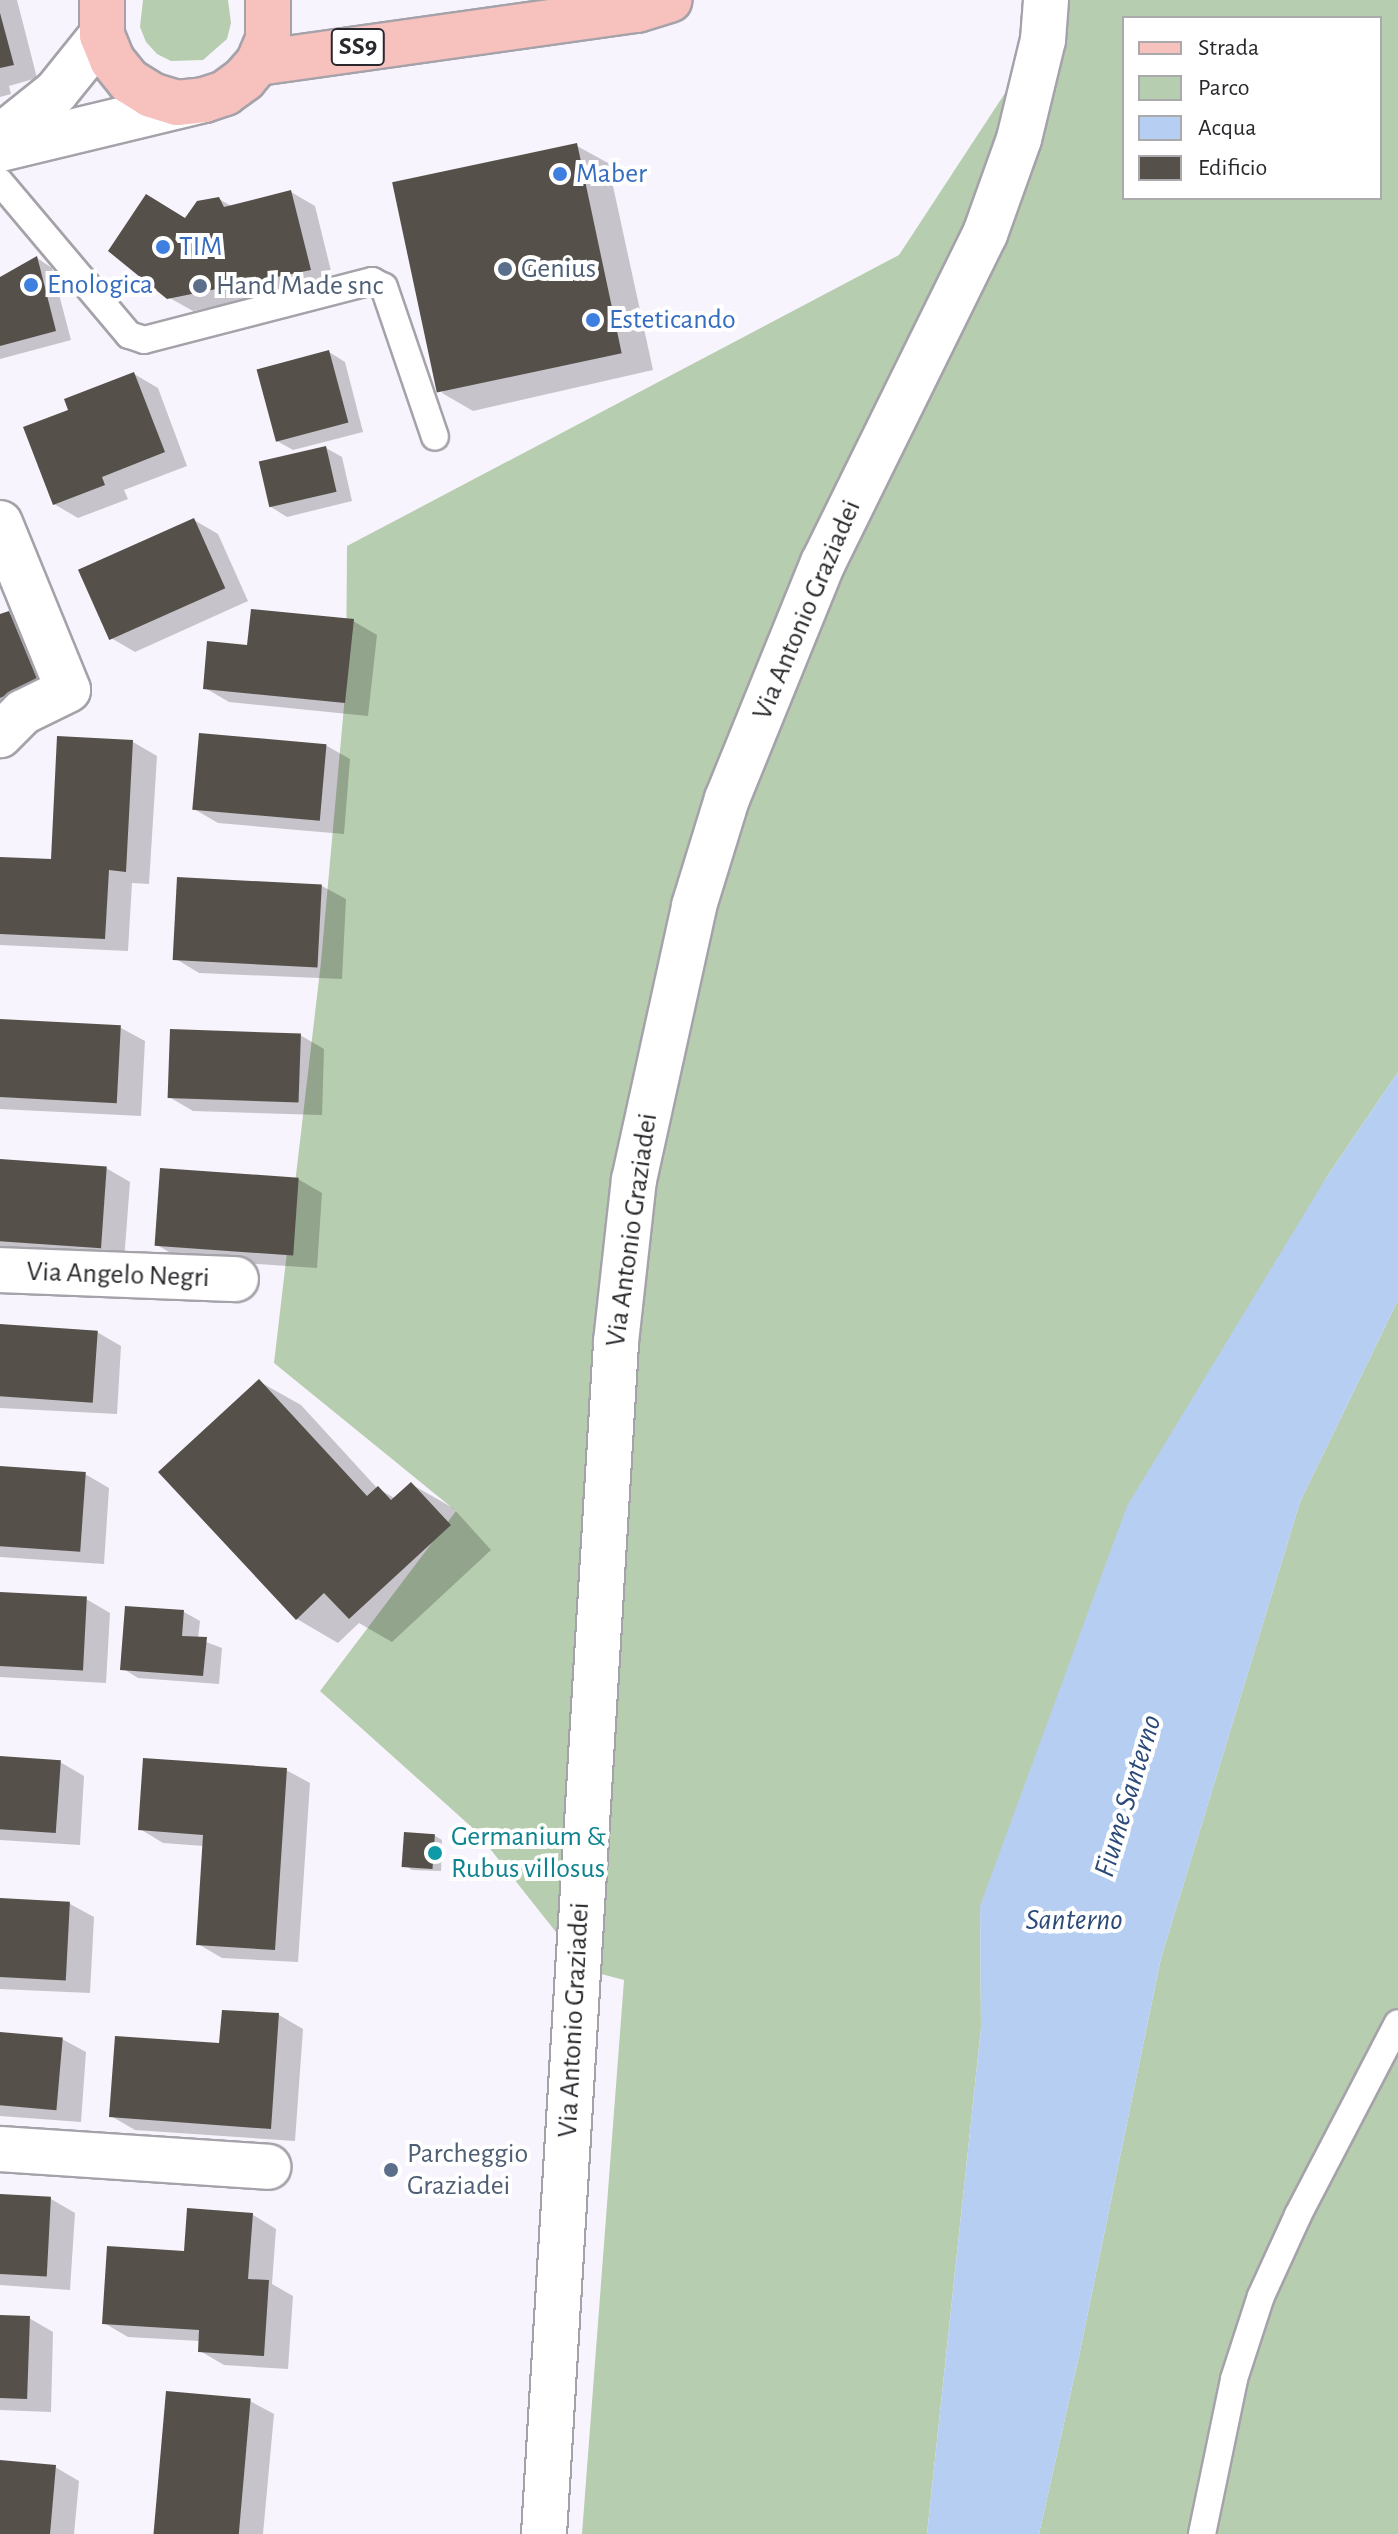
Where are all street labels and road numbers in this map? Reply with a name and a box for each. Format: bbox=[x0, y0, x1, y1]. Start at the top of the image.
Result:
road number: SS9 bbox=[330, 25, 386, 69]
street label: Via Antonio Graziadei bbox=[746, 495, 868, 725]
street label: Via Antonio Graziadei bbox=[599, 1111, 665, 1349]
street label: Via Angelo Negri bbox=[26, 1255, 210, 1295]
street label: Via Antonio Graziadei bbox=[551, 1902, 597, 2138]

